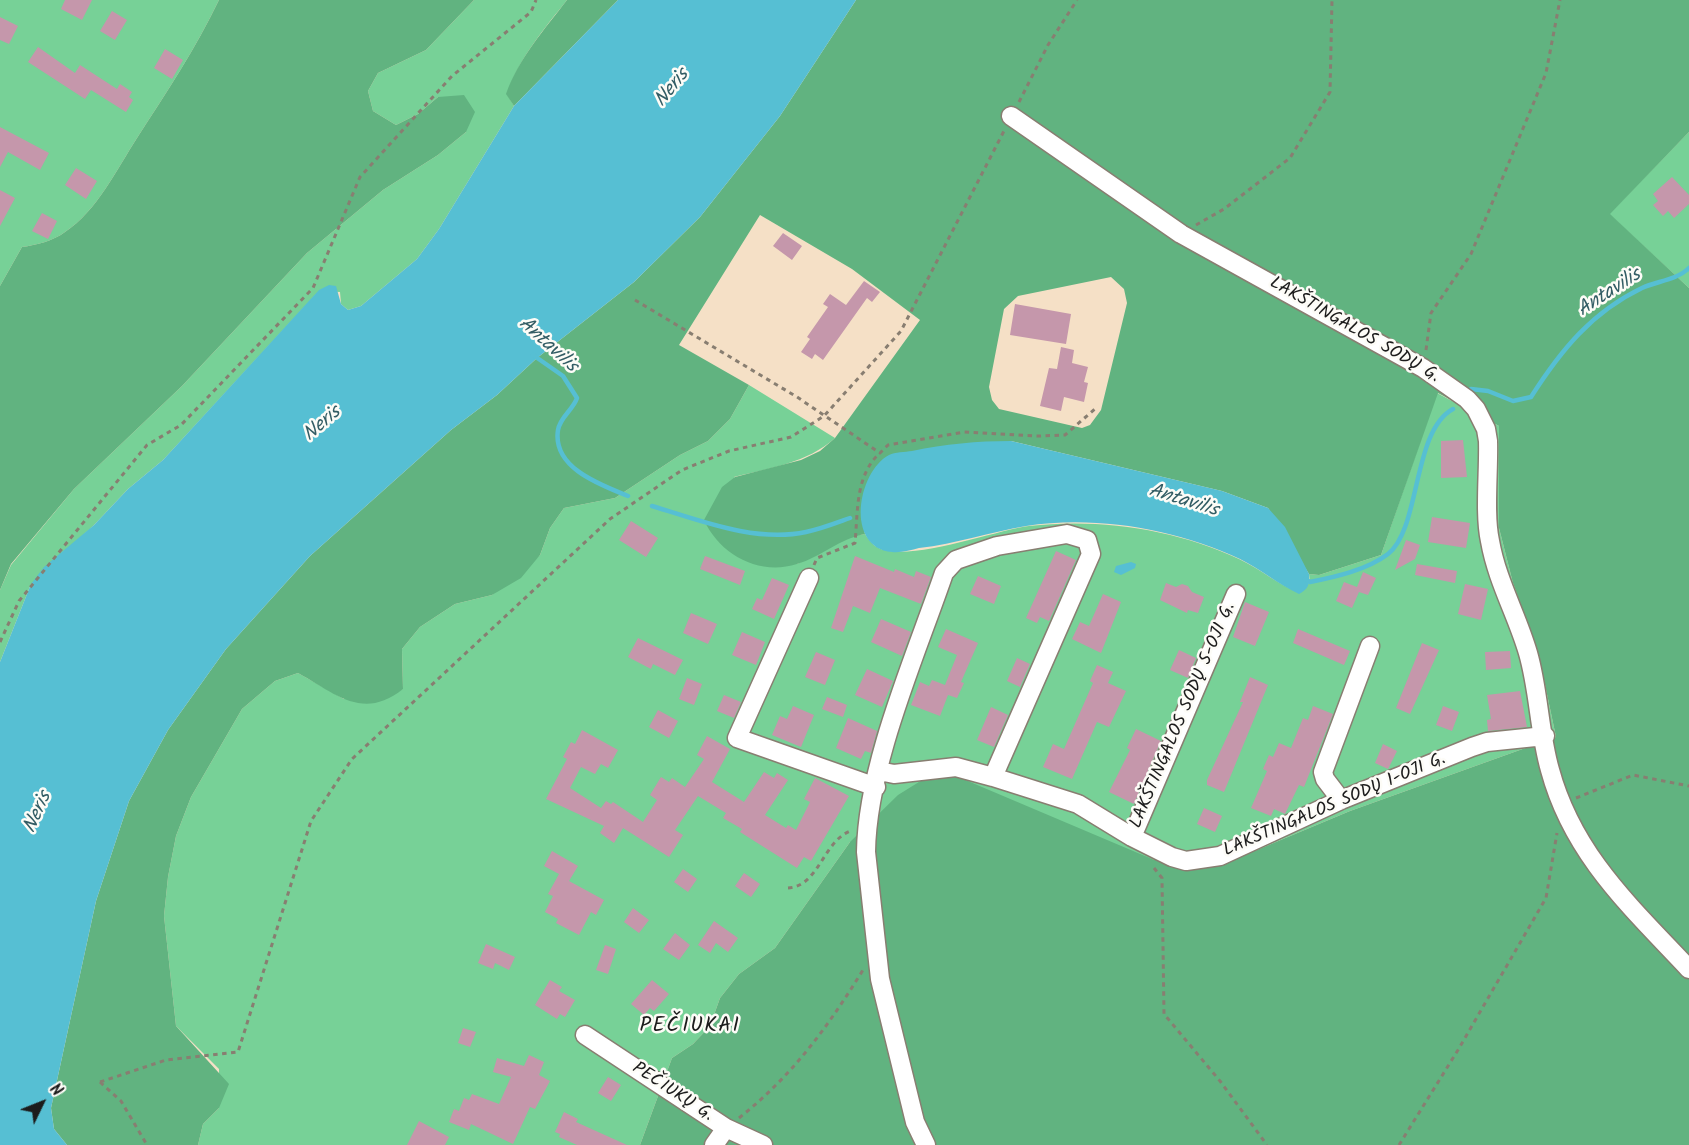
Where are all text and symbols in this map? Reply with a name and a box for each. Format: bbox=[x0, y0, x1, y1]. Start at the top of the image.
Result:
water label: Neris bbox=[650, 65, 696, 113]
water label: Antavilis bbox=[1574, 265, 1646, 323]
street label: LAKŠTINGALOS SODŲ G. bbox=[1265, 273, 1443, 389]
water label: Antavilis bbox=[512, 313, 582, 379]
water label: Neris bbox=[299, 402, 347, 448]
water label: Antavilis bbox=[1145, 480, 1221, 524]
street label: LAKŠTINGALOS SODŲ 5-OJI G. bbox=[1127, 600, 1241, 832]
street label: LAKŠTINGALOS SODŲ 1-OJI G. bbox=[1221, 749, 1449, 863]
water label: Neris bbox=[19, 789, 59, 837]
district label: PEČIUKAI bbox=[640, 1014, 740, 1040]
street label: PEČIUKŲ G. bbox=[627, 1059, 717, 1127]
north arrow bbox=[12, 1073, 72, 1133]
text: N bbox=[43, 1078, 68, 1103]

